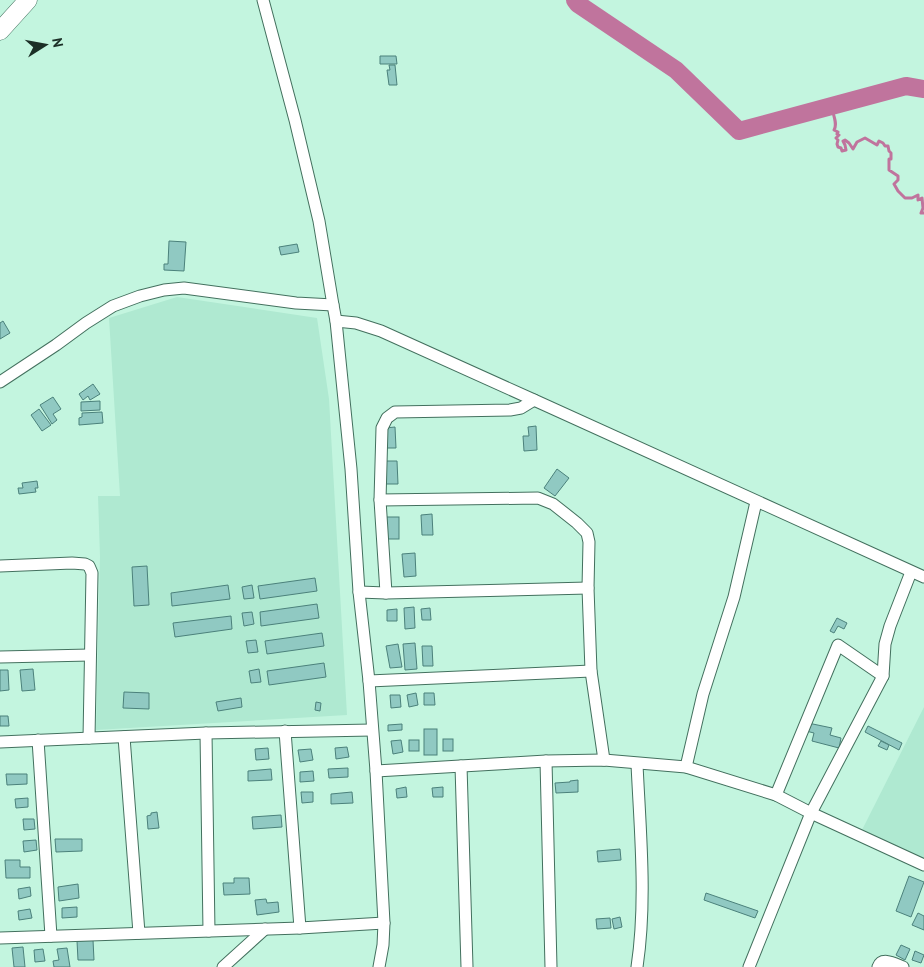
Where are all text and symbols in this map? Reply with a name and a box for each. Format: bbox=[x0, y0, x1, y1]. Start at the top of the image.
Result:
north arrow bbox=[20, 20, 70, 70]
text: N bbox=[48, 36, 67, 49]

